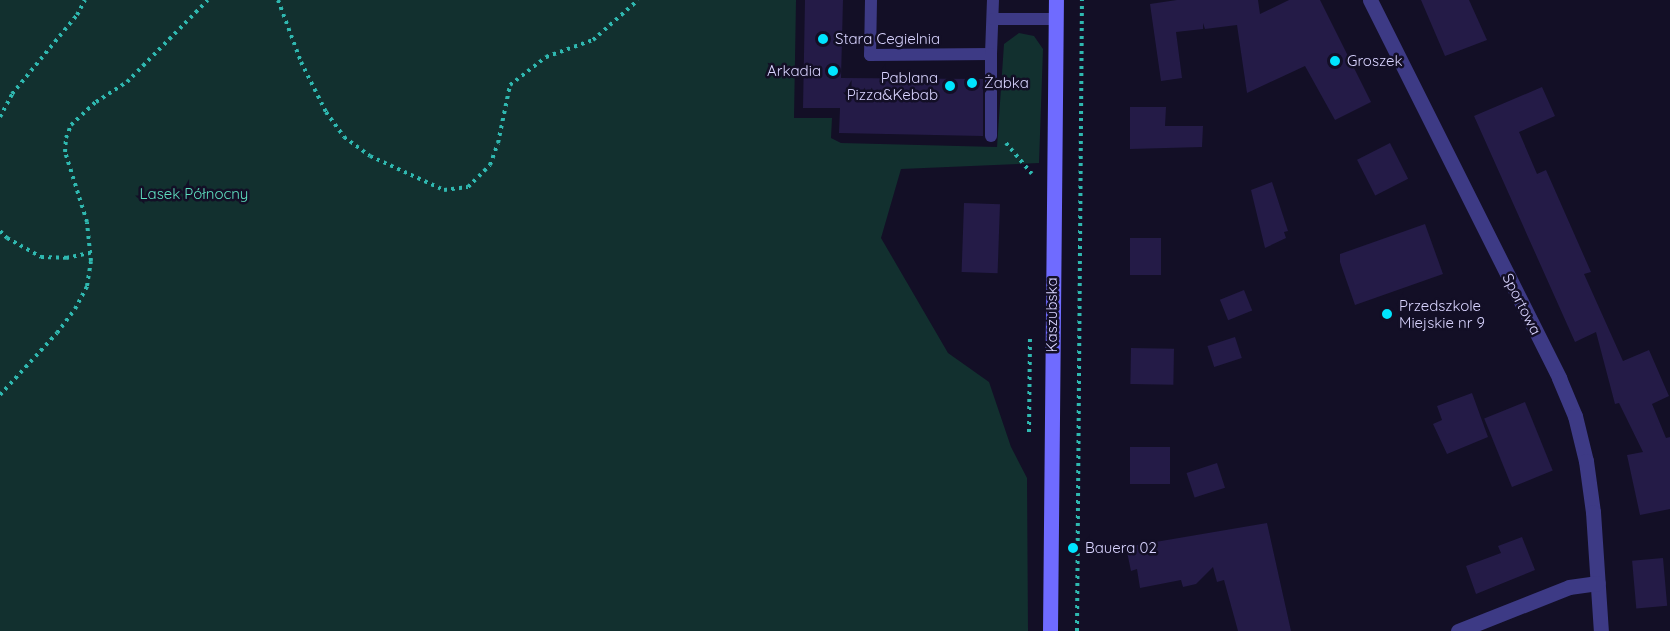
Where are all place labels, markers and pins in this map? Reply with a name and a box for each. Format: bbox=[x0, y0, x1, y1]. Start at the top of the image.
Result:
place label: Stara Cegielnia bbox=[835, 30, 940, 48]
marker: Stara Cegielnia bbox=[816, 32, 830, 46]
place label: Groszek bbox=[1347, 52, 1402, 70]
marker: Groszek bbox=[1328, 54, 1342, 68]
place label: Arkadia bbox=[767, 62, 821, 80]
marker: Arkadia bbox=[826, 64, 840, 78]
place label: Pablana Pizza&Kebab bbox=[847, 68, 938, 103]
place label: Żabka bbox=[984, 74, 1029, 92]
marker: Żabka bbox=[965, 76, 979, 90]
marker: Pablana Pizza&Kebab bbox=[943, 79, 957, 93]
place label: Przedszkole Miejskie nr 9 bbox=[1399, 296, 1485, 331]
marker: Przedszkole Miejskie nr 9 bbox=[1380, 307, 1394, 321]
place label: Bauera 02 bbox=[1085, 539, 1157, 557]
marker: Bauera 02 bbox=[1066, 541, 1080, 555]

